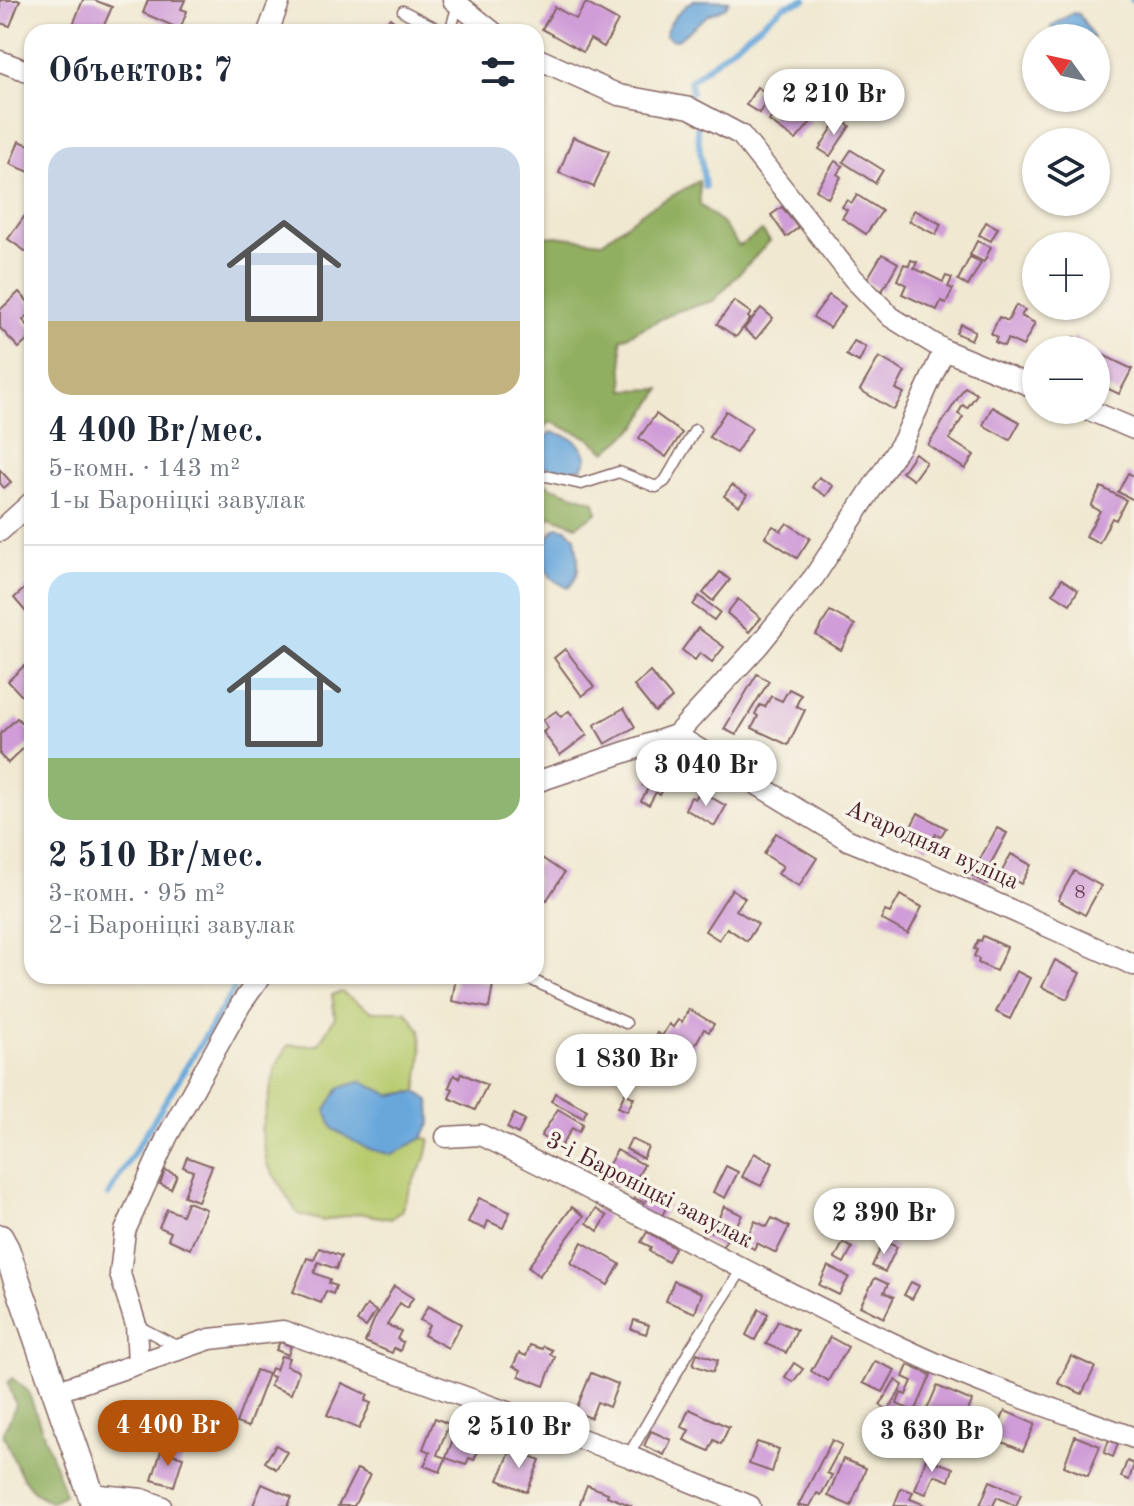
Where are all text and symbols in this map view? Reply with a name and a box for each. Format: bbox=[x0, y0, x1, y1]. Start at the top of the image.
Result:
north arrow bbox=[1022, 24, 1110, 112]
map controls bbox=[1022, 24, 1110, 424]
icon: filters bbox=[476, 50, 520, 94]
text: Объектов: 7 bbox=[48, 55, 233, 89]
pin: 2 210 Br bbox=[751, 69, 917, 137]
text: 2 210 Br bbox=[782, 82, 886, 108]
button: layers bbox=[1022, 128, 1110, 216]
icon: home bbox=[212, 199, 356, 343]
button: + bbox=[1022, 232, 1110, 320]
button: − bbox=[1022, 336, 1110, 424]
text: 4 400 Br/мес. bbox=[48, 415, 263, 449]
text: 5-комн. · 143 m² bbox=[48, 456, 240, 482]
text: 1-ы Бароніцкі завулак bbox=[48, 488, 306, 514]
icon: home bbox=[212, 624, 356, 768]
pin: 3 040 Br bbox=[623, 740, 789, 808]
text: 3 040 Br bbox=[654, 753, 758, 779]
street label: Агародняя вуліца bbox=[842, 797, 1022, 895]
text: 2 510 Br/мес. bbox=[48, 840, 263, 874]
text: 3-комн. · 95 m² bbox=[48, 881, 225, 907]
house number: 8 bbox=[1074, 883, 1086, 903]
text: 2-і Бароніцкі завулак bbox=[48, 913, 295, 939]
pin: 1 830 Br bbox=[543, 1034, 709, 1102]
text: 1 830 Br bbox=[574, 1047, 678, 1073]
street label: 3-і Бароніцкі завулак bbox=[542, 1128, 756, 1254]
pin: 2 390 Br bbox=[801, 1188, 967, 1256]
text: 2 390 Br bbox=[832, 1201, 936, 1227]
pin: 4 400 Br bbox=[85, 1400, 251, 1468]
pin: 2 510 Br bbox=[436, 1402, 602, 1470]
pin: 3 630 Br bbox=[849, 1406, 1015, 1474]
text: 4 400 Br bbox=[116, 1413, 220, 1439]
text: 2 510 Br bbox=[467, 1415, 571, 1441]
text: 3 630 Br bbox=[880, 1419, 984, 1445]

